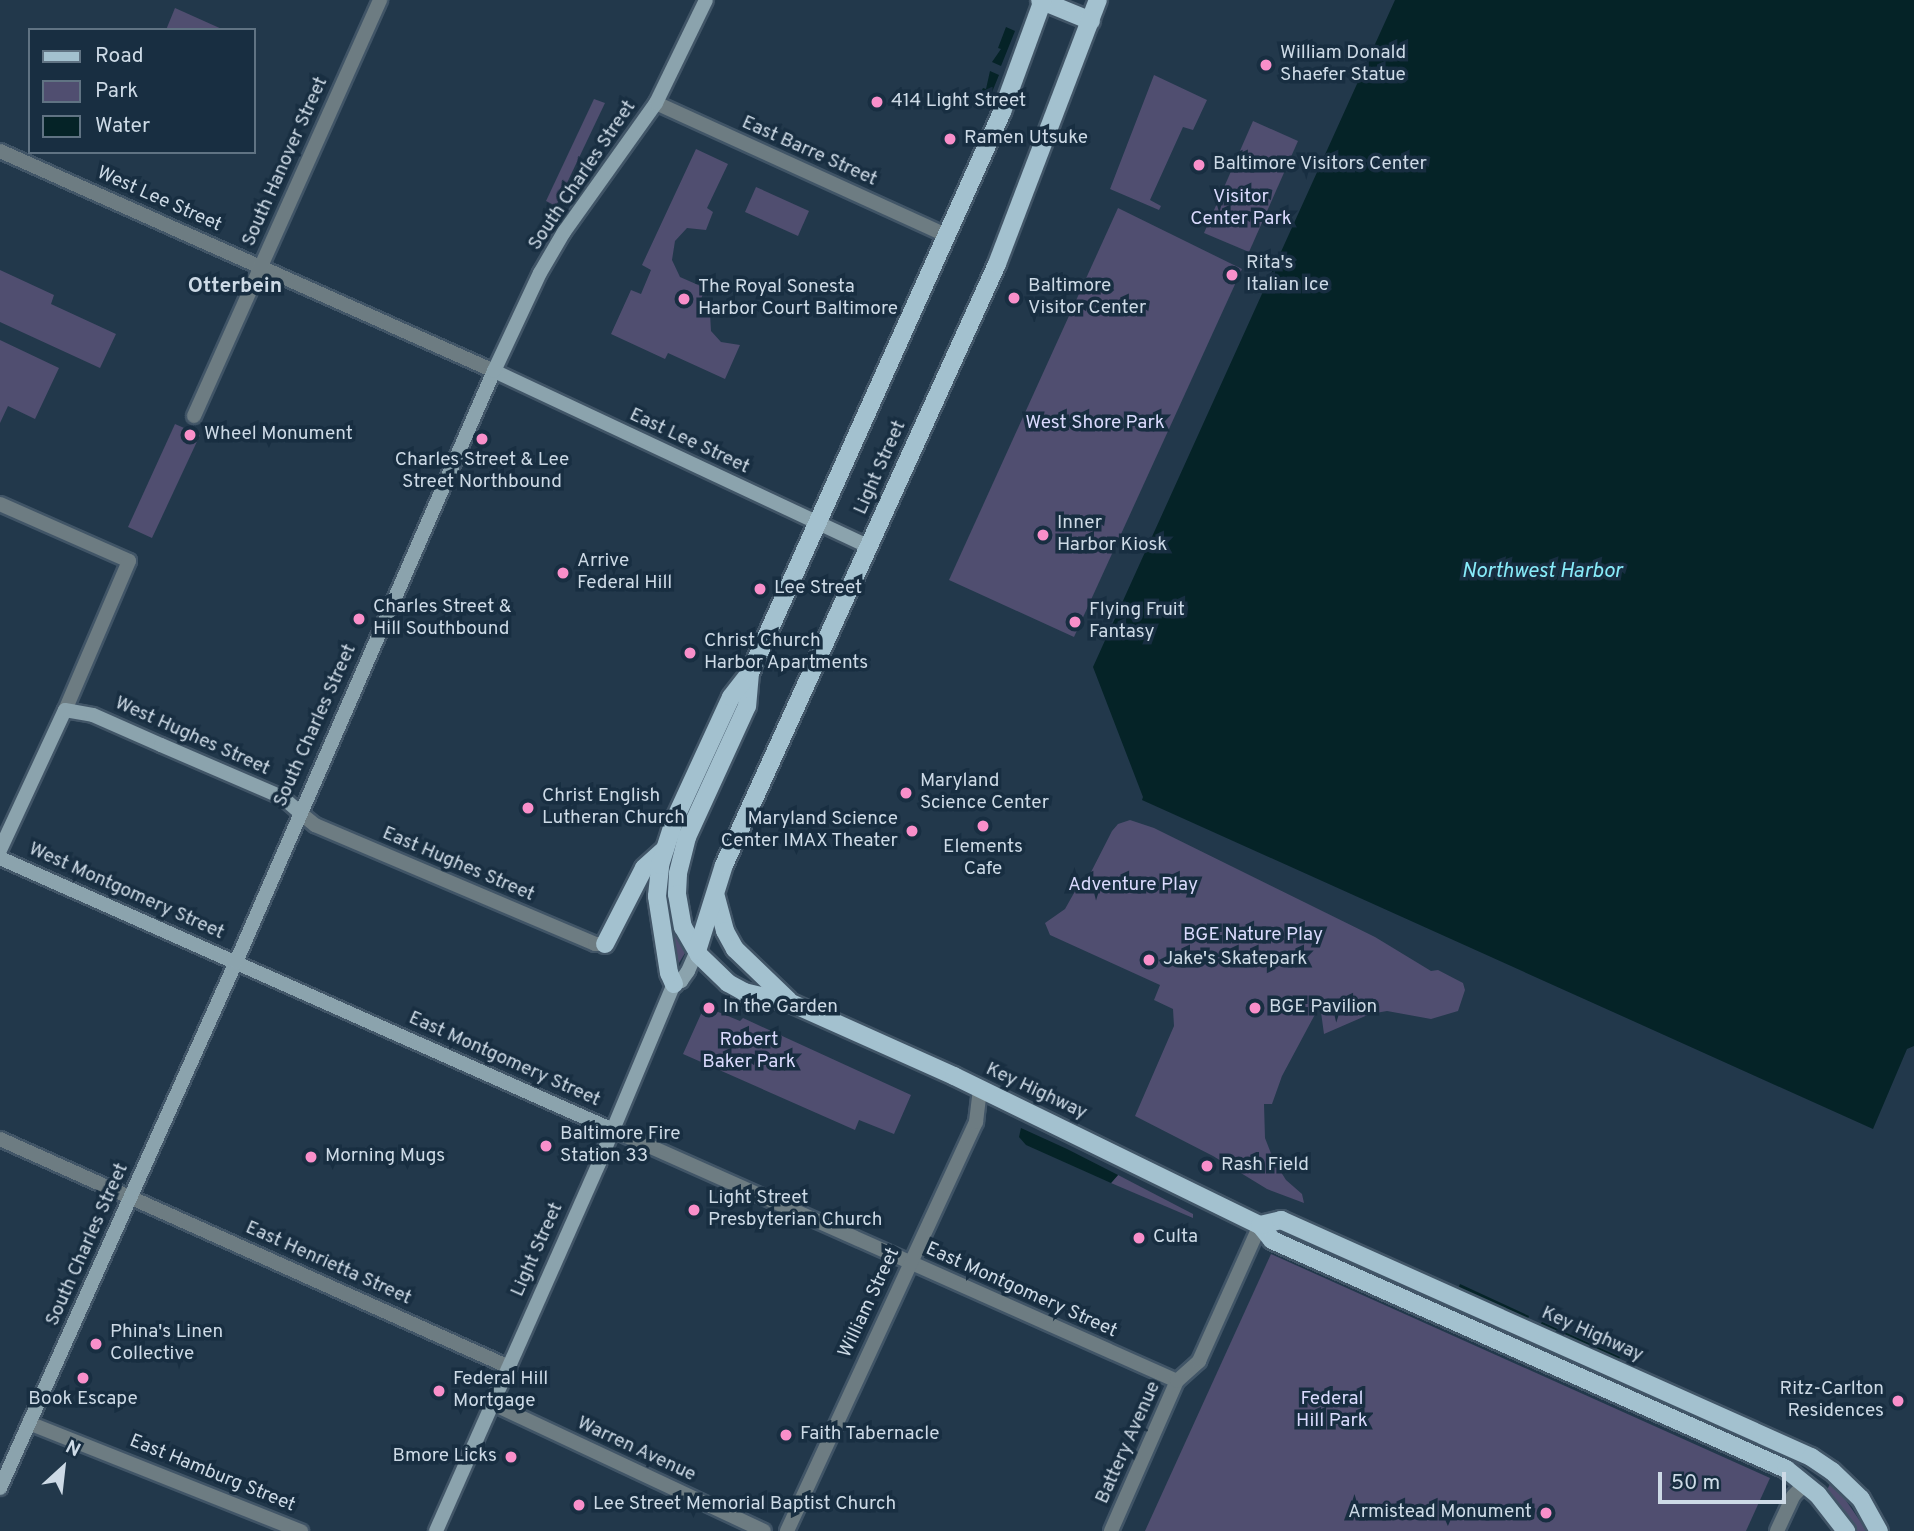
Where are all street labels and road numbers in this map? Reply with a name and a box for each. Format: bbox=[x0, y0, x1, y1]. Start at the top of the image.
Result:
street label: South Hanover Street bbox=[238, 74, 334, 250]
street label: South Charles Street bbox=[524, 97, 642, 255]
street label: East Barre Street bbox=[738, 112, 880, 192]
street label: West Lee Street bbox=[93, 162, 225, 238]
street label: East Lee Street bbox=[625, 404, 753, 480]
street label: Light Street bbox=[850, 417, 912, 519]
street label: South Charles Street bbox=[270, 641, 362, 811]
street label: West Hughes Street bbox=[111, 693, 273, 781]
street label: East Hughes Street bbox=[379, 823, 537, 907]
street label: West Montgomery Street bbox=[25, 839, 227, 945]
street label: East Montgomery Street bbox=[405, 1007, 603, 1113]
street label: Key Highway bbox=[982, 1059, 1090, 1125]
street label: South Charles Street bbox=[42, 1160, 134, 1330]
street label: Light Street bbox=[507, 1199, 569, 1301]
street label: East Henrietta Street bbox=[242, 1217, 414, 1311]
street label: East Montgomery Street bbox=[922, 1238, 1120, 1344]
street label: William Street bbox=[835, 1244, 905, 1362]
street label: Key Highway bbox=[1538, 1302, 1646, 1368]
street label: Battery Avenue bbox=[1092, 1378, 1166, 1508]
street label: Warren Avenue bbox=[573, 1412, 699, 1488]
street label: East Hamburg Street bbox=[126, 1430, 298, 1518]

